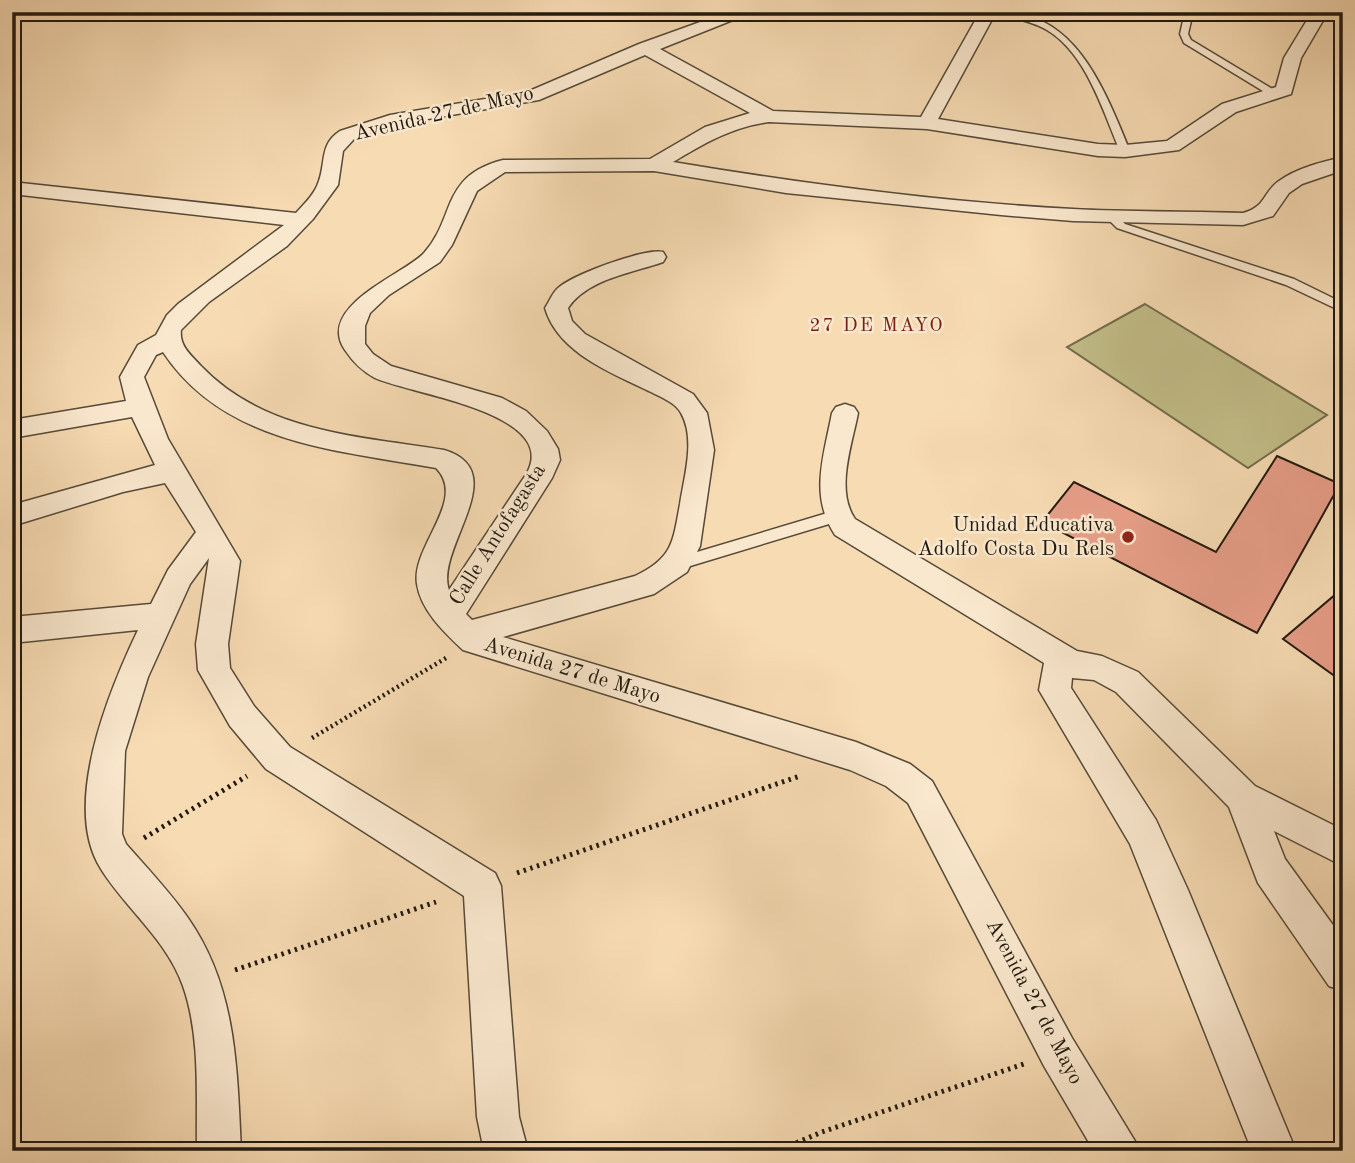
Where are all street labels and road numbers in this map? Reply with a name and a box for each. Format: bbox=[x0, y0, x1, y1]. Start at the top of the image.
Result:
street label: Avenida 27 de Mayo bbox=[352, 83, 536, 145]
street label: Calle Antofagasta bbox=[446, 461, 550, 609]
street label: Avenida 27 de Mayo bbox=[481, 634, 663, 708]
street label: Avenida 27 de Mayo bbox=[982, 916, 1086, 1088]

